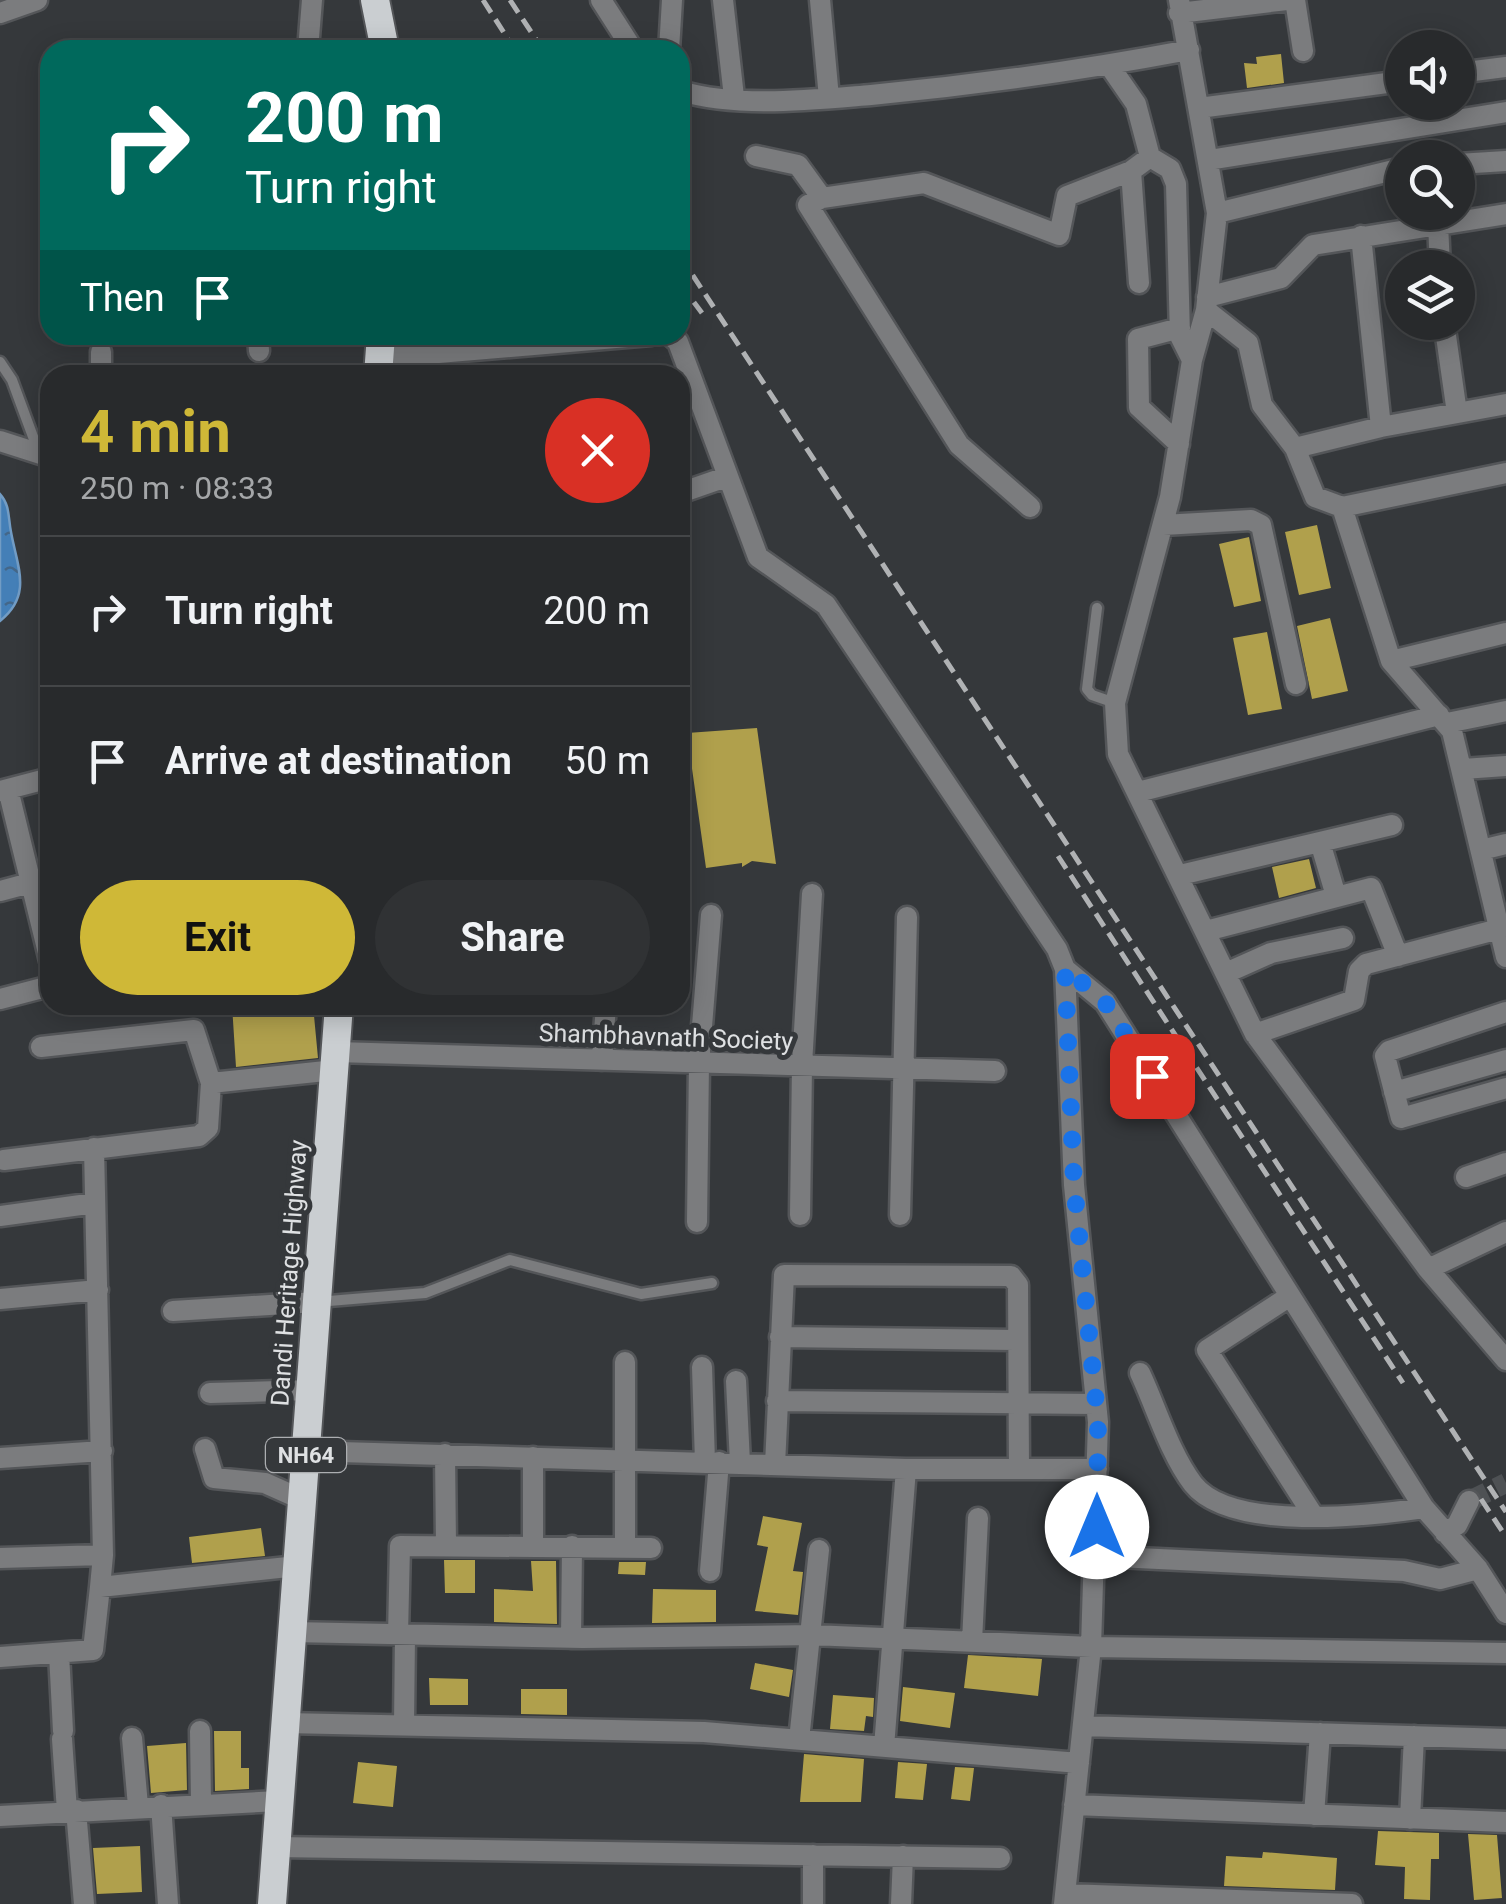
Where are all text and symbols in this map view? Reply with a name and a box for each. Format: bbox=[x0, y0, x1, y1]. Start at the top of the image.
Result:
map controls bbox=[1385, 30, 1475, 340]
button: sound bbox=[1385, 30, 1475, 120]
text: 200 m bbox=[245, 77, 444, 159]
icon: right bbox=[80, 80, 210, 210]
button: search bbox=[1385, 140, 1475, 230]
text: Turn right bbox=[245, 161, 437, 214]
button: layers bbox=[1385, 250, 1475, 340]
icon: arrive bbox=[185, 270, 240, 325]
text: Then bbox=[80, 276, 165, 320]
text: 4 min bbox=[80, 396, 231, 467]
button: close bbox=[545, 398, 650, 503]
text: 250 m · 08:33 bbox=[80, 469, 274, 507]
icon: right bbox=[80, 584, 135, 639]
text: Turn right bbox=[165, 589, 333, 633]
text: 200 m bbox=[543, 589, 650, 633]
icon: arrive bbox=[80, 734, 135, 789]
text: Arrive at destination bbox=[165, 739, 512, 783]
text: 50 m bbox=[565, 739, 650, 783]
button: Exit bbox=[80, 880, 355, 995]
button: Share bbox=[375, 880, 650, 995]
street label: Shambhavnath Society bbox=[538, 1018, 794, 1056]
pin bbox=[1110, 1034, 1195, 1119]
icon: arrive bbox=[1125, 1049, 1180, 1104]
street label: Dandi Heritage Highway bbox=[265, 1139, 313, 1407]
road number: NH64 bbox=[266, 1438, 346, 1472]
position arrow bbox=[1045, 1475, 1149, 1579]

